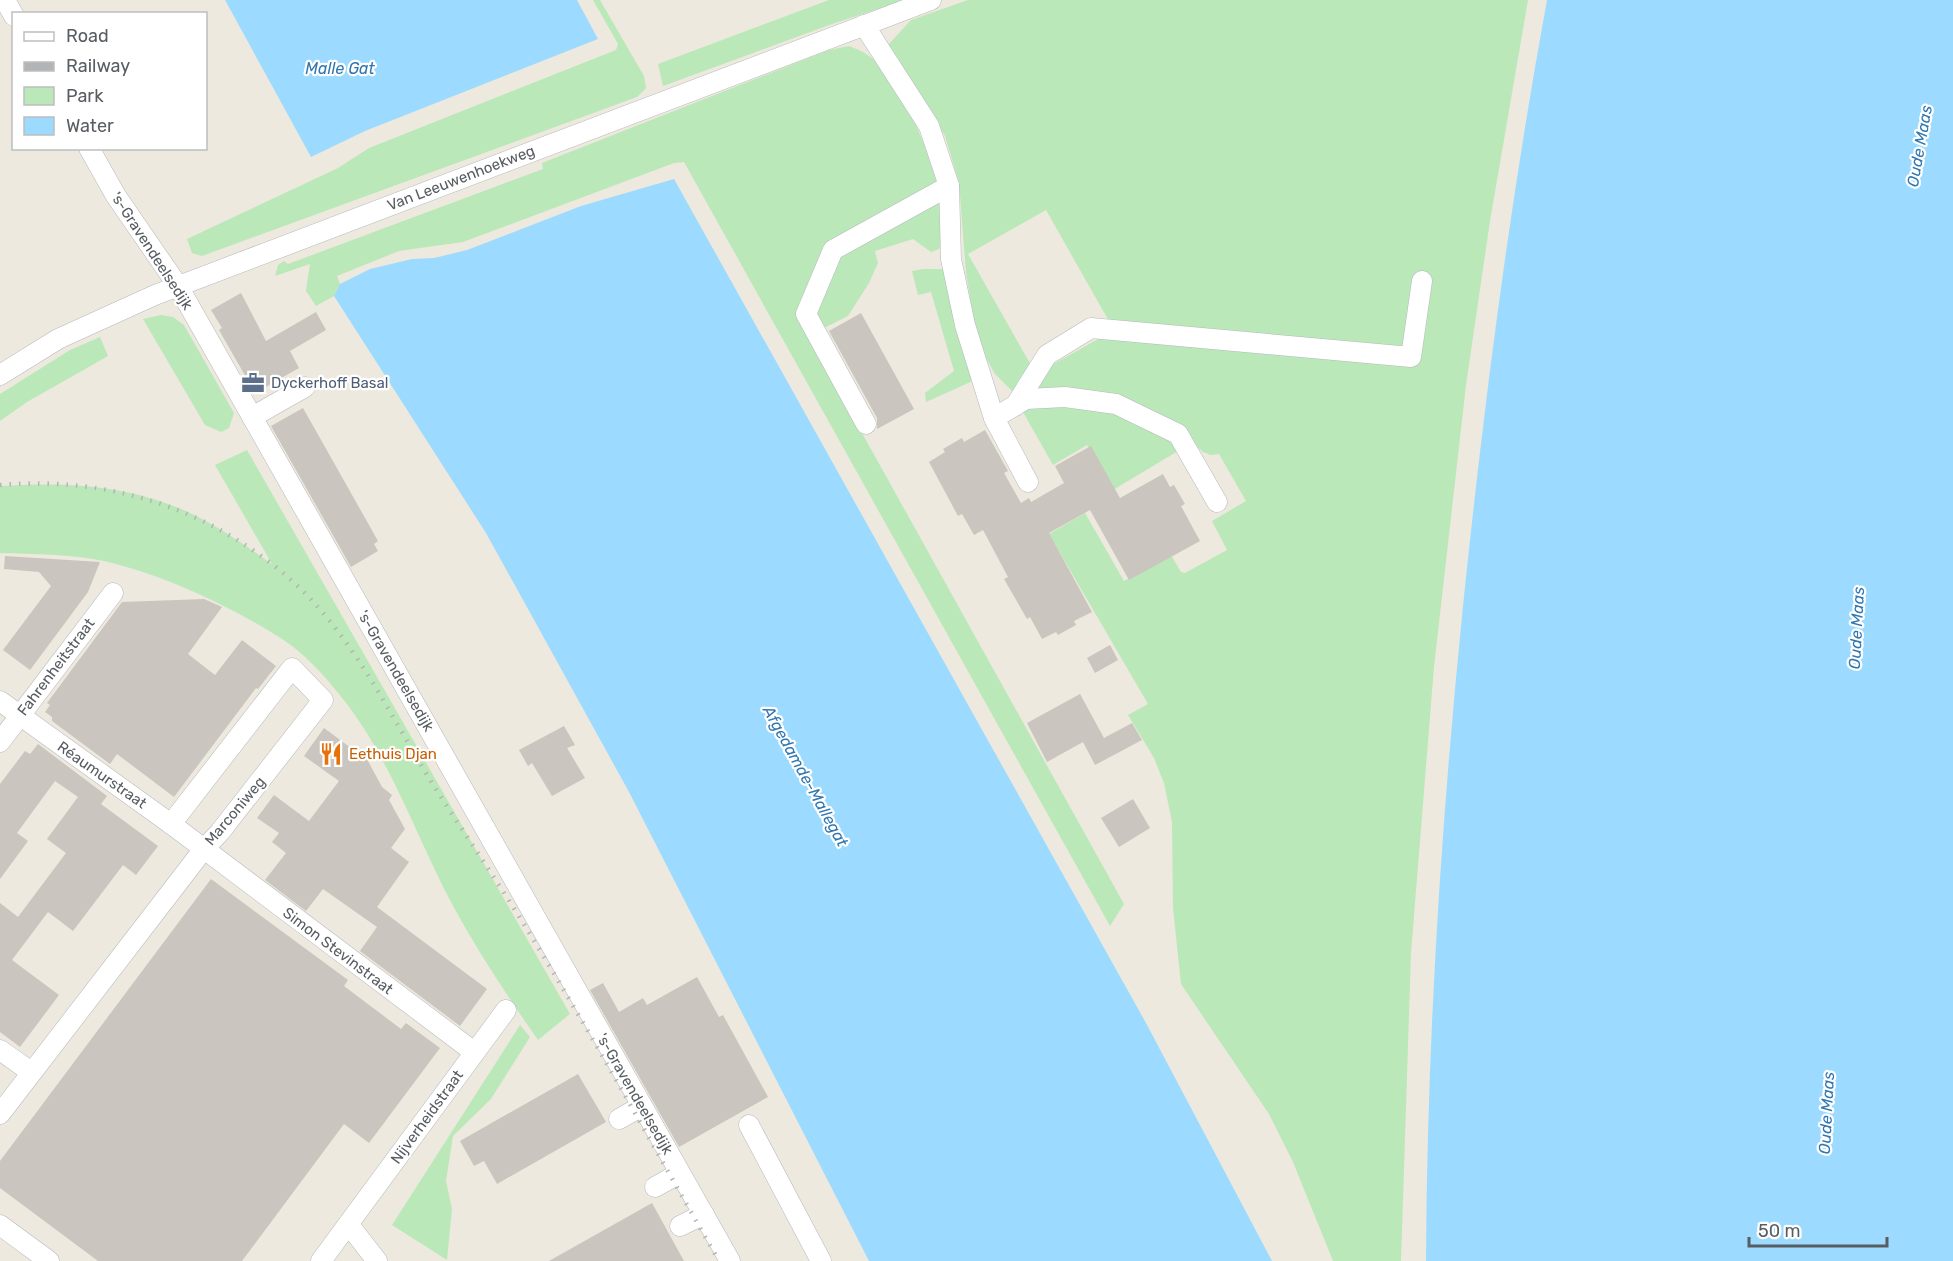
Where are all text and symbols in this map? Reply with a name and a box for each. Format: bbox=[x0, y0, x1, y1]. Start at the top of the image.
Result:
legend bbox=[12, 12, 207, 150]
text: Road bbox=[66, 25, 109, 47]
text: Railway bbox=[66, 55, 130, 77]
water label: Malle Gat bbox=[305, 59, 375, 78]
text: Park bbox=[66, 85, 104, 107]
water label: Oude Maas bbox=[1903, 104, 1936, 188]
text: Water bbox=[66, 115, 114, 137]
street label: Van Leeuwenhoekweg bbox=[385, 142, 537, 214]
street label: 's-Gravendeelsedijk bbox=[107, 189, 197, 313]
office icon: Dyckerhoff Basal bbox=[240, 370, 266, 396]
place label: Dyckerhoff Basal bbox=[271, 374, 388, 392]
water label: Oude Maas bbox=[1845, 586, 1868, 670]
street label: 's-Gravendeelsedijk bbox=[354, 607, 438, 735]
street label: Fahrenheitstraat bbox=[14, 615, 99, 719]
water label: Afgedamde-Mallegat bbox=[758, 702, 853, 851]
street label: Réaumurstraat bbox=[54, 738, 150, 813]
restaurant icon: Eethuis Djan bbox=[318, 741, 344, 767]
place label: Eethuis Djan bbox=[349, 745, 437, 763]
street label: Marconiweg bbox=[201, 773, 269, 849]
street label: Simon Stevinstraat bbox=[279, 904, 397, 998]
street label: 's-Gravendeelsedijk bbox=[593, 1030, 677, 1158]
street label: Nijverheidstraat bbox=[387, 1066, 467, 1167]
water label: Oude Maas bbox=[1815, 1071, 1838, 1155]
scale bar bbox=[1749, 1210, 1887, 1248]
text: 50 m bbox=[1758, 1220, 1801, 1242]

